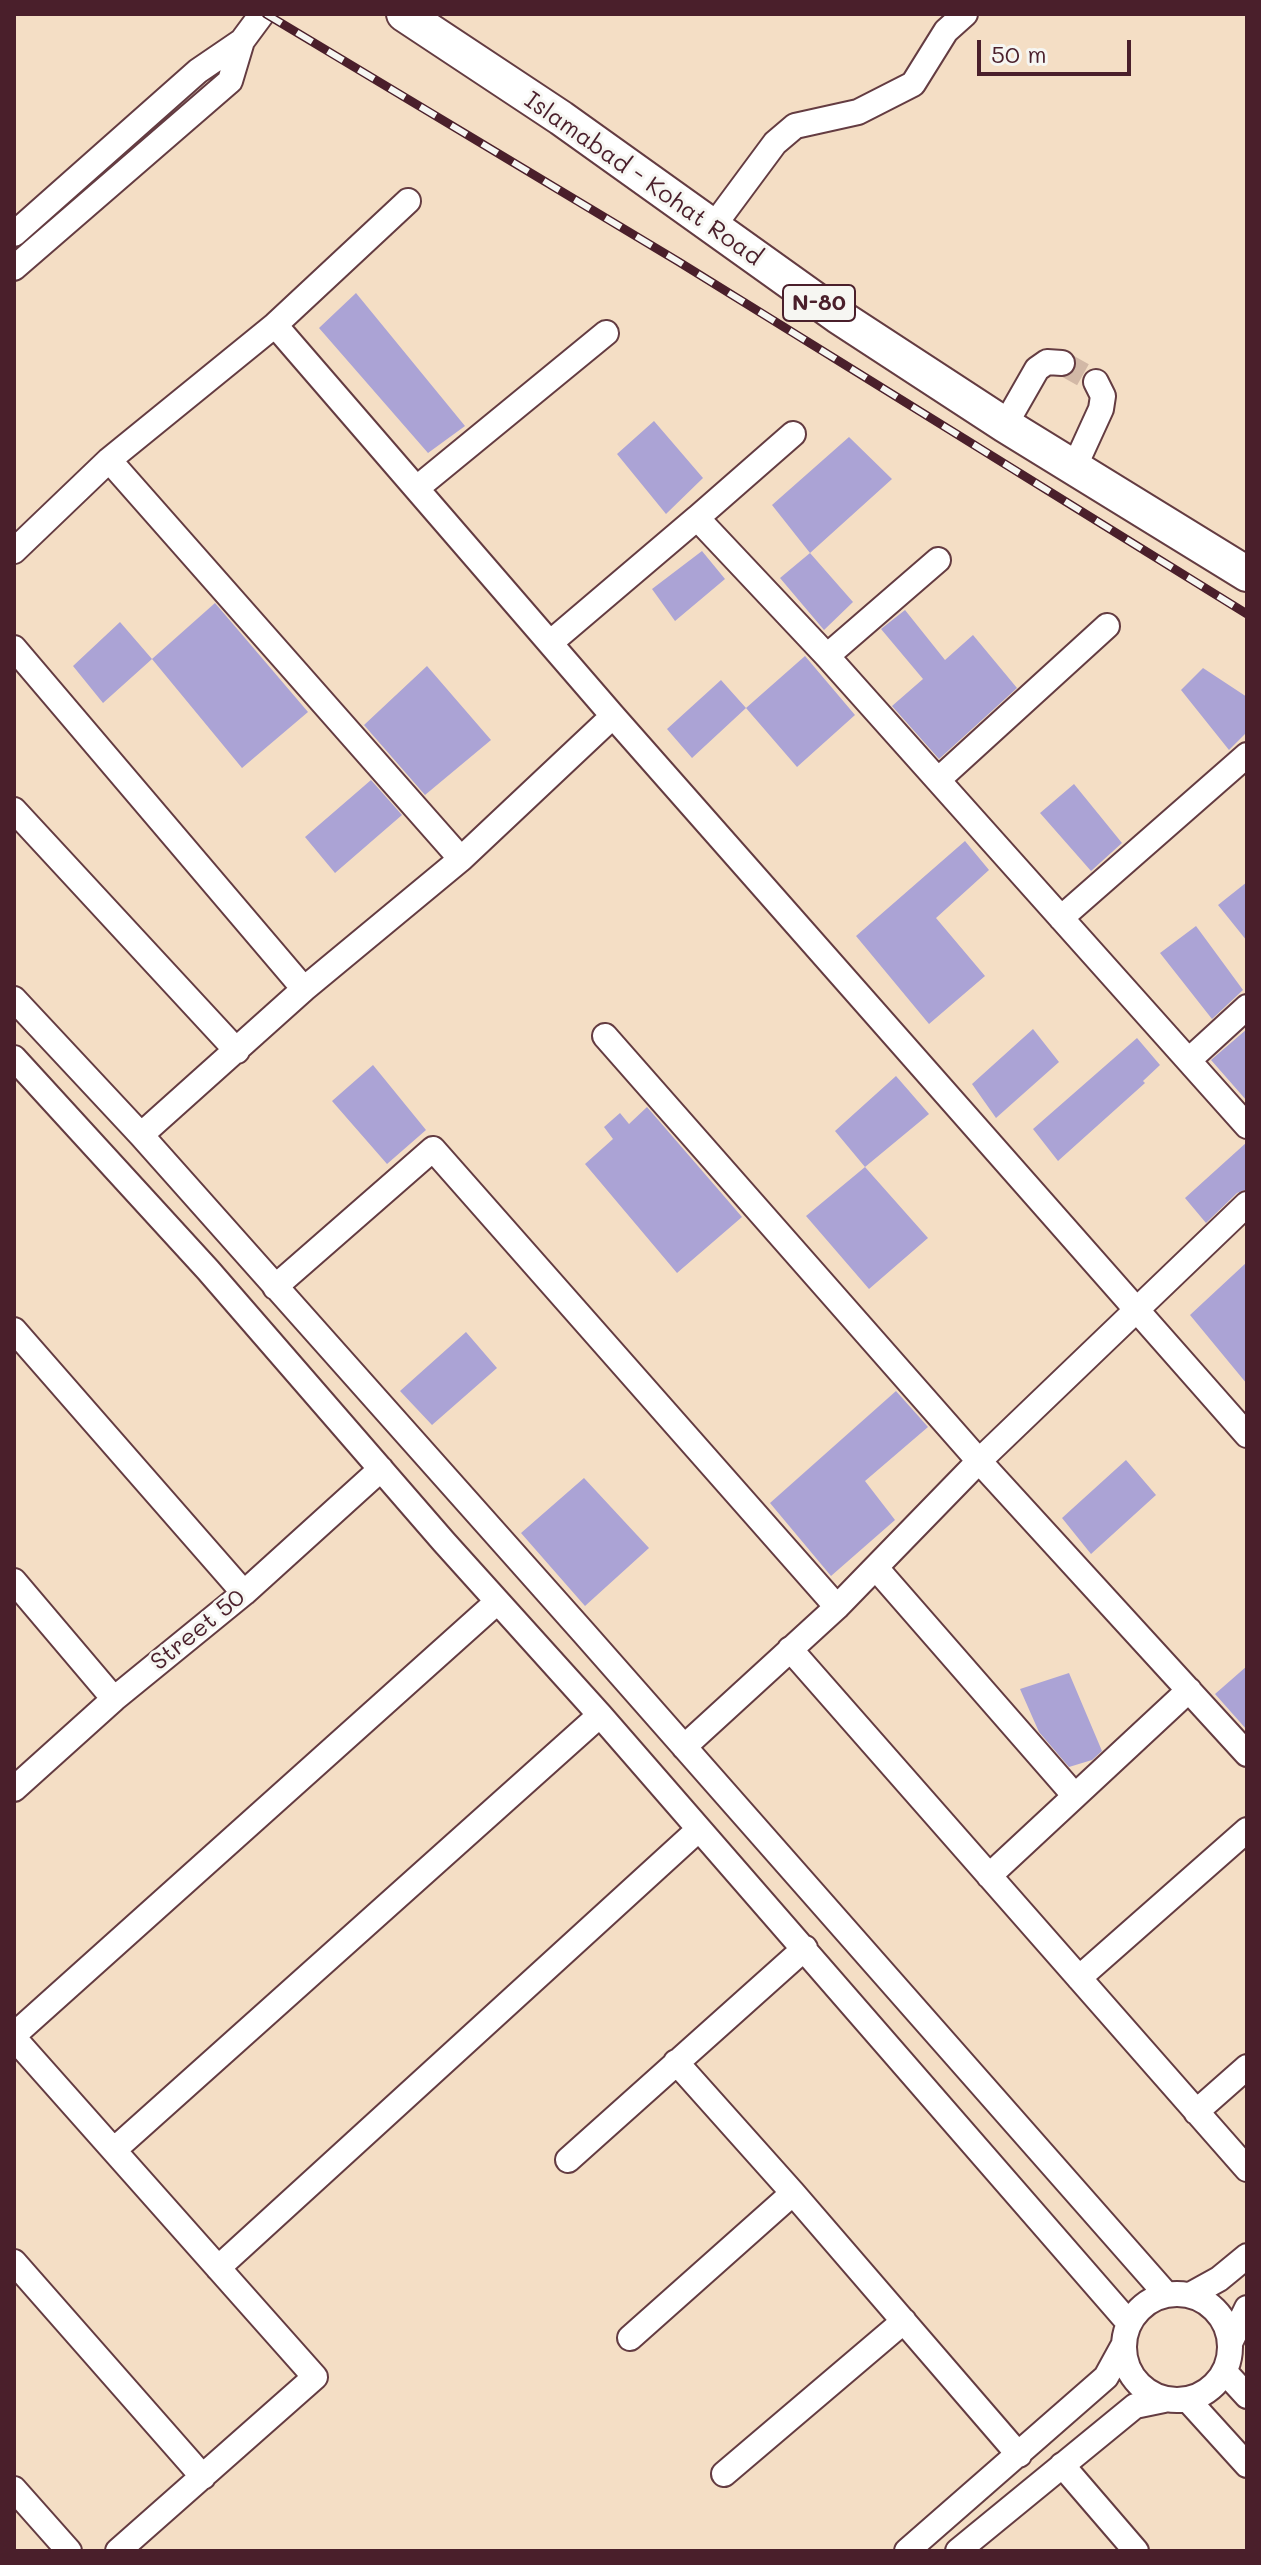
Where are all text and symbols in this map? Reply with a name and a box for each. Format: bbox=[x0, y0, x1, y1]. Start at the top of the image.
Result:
scale bar bbox=[981, 24, 1135, 74]
text: 50 m bbox=[991, 38, 1047, 69]
street label: Islamabad - Kohat Road bbox=[519, 86, 767, 272]
road number: N-80 bbox=[783, 285, 855, 321]
street label: Street 50 bbox=[145, 1583, 251, 1677]

